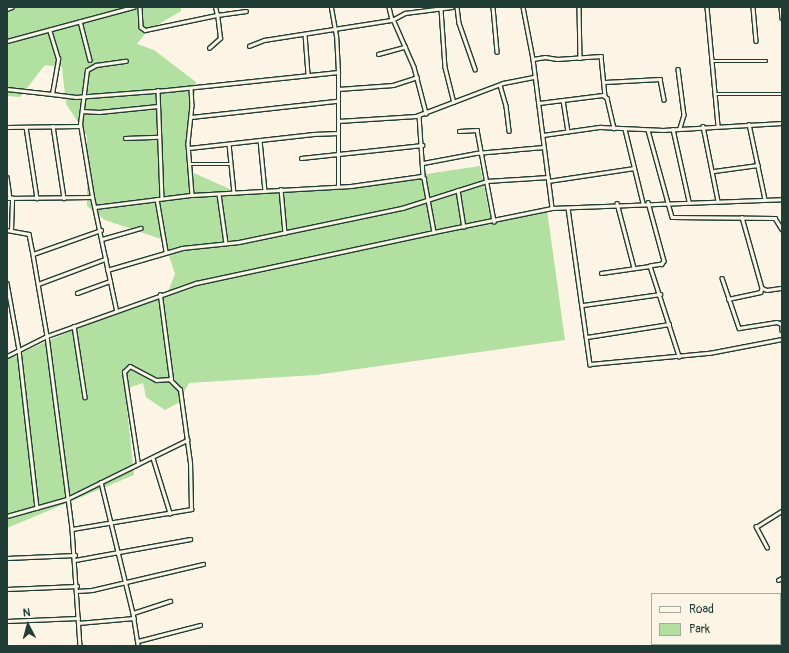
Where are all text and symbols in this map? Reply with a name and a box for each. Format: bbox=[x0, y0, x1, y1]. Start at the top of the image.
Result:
legend bbox=[651, 593, 781, 645]
text: Road bbox=[689, 602, 714, 617]
north arrow bbox=[8, 605, 48, 645]
text: N bbox=[22, 606, 31, 619]
text: Park bbox=[689, 622, 710, 637]

